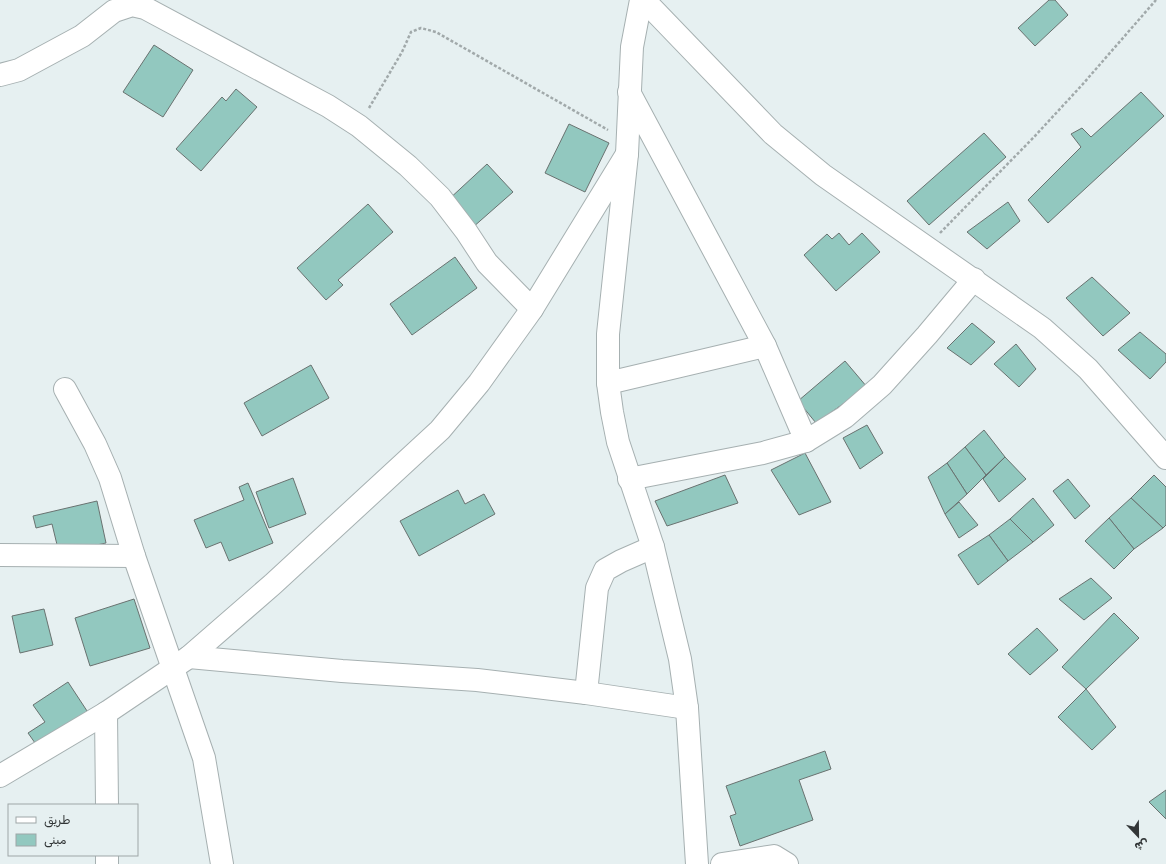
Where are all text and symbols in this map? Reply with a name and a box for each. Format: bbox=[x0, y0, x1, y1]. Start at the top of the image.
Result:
legend bbox=[8, 804, 138, 856]
text: طريق bbox=[44, 813, 70, 828]
north arrow bbox=[1118, 816, 1158, 856]
text: مبنى bbox=[44, 833, 67, 848]
text: ش bbox=[1133, 836, 1150, 853]

